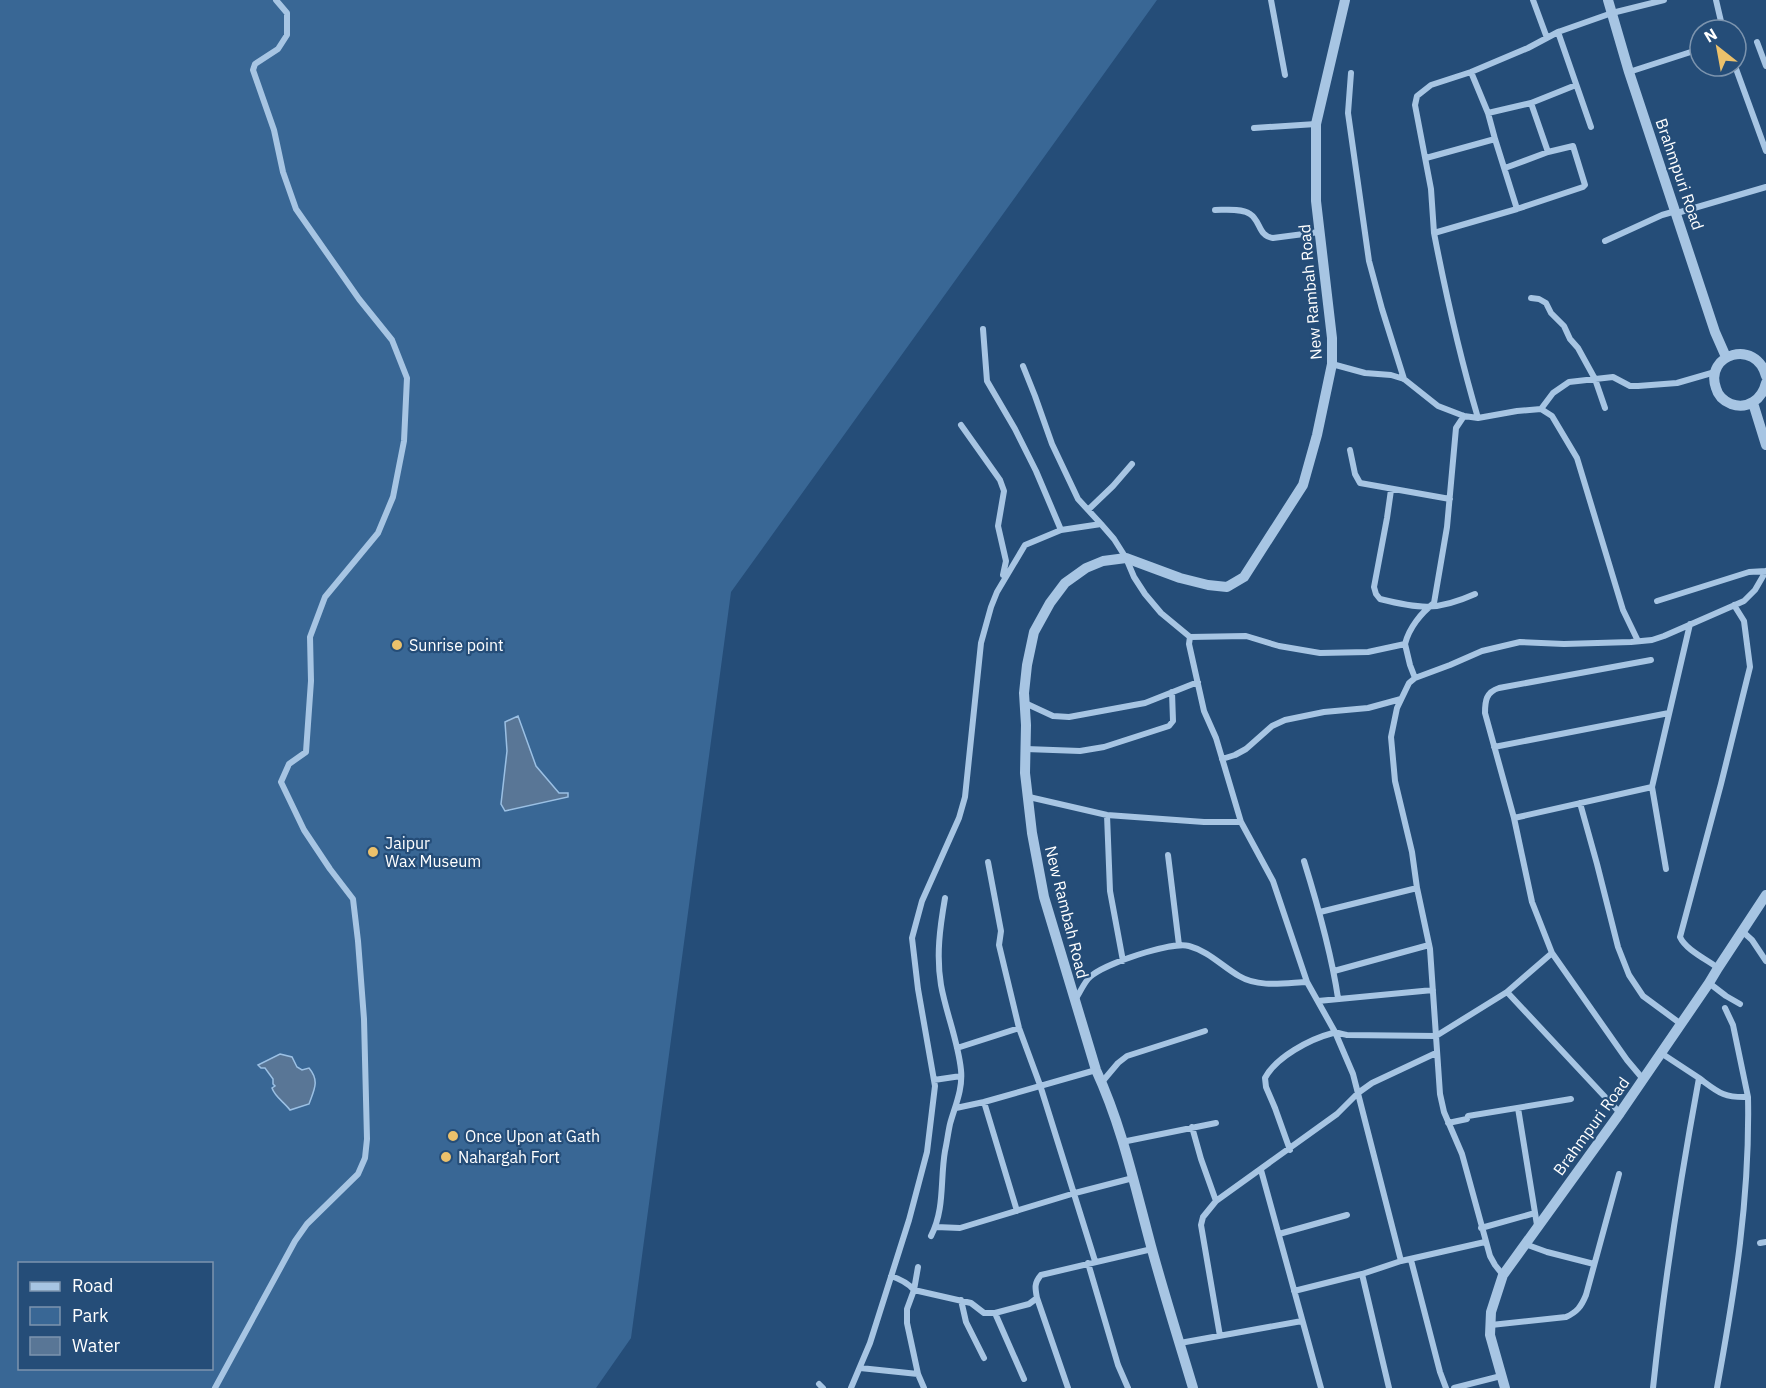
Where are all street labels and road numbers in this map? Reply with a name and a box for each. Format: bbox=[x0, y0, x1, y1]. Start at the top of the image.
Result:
street label: Brahmpuri Road bbox=[1652, 116, 1708, 232]
street label: New Rambah Road bbox=[1294, 223, 1326, 361]
street label: New Rambah Road bbox=[1041, 844, 1093, 980]
street label: Brahmpuri Road bbox=[1549, 1073, 1633, 1179]

